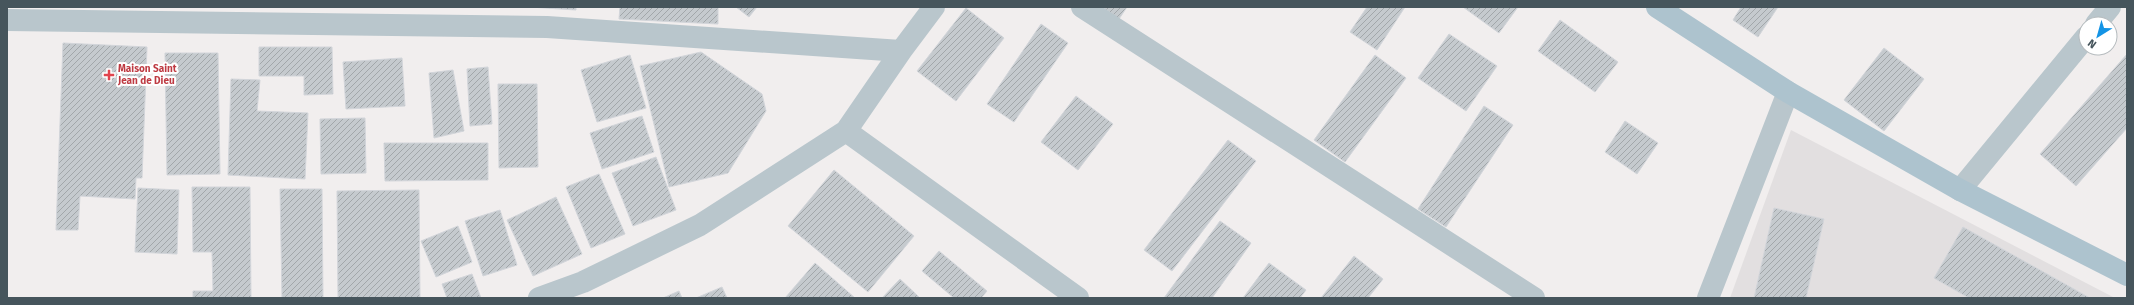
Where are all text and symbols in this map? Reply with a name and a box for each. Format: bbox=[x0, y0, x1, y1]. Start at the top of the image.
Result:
north arrow bbox=[2078, 16, 2118, 56]
text: N bbox=[2085, 36, 2099, 51]
place label: Maison Saint Jean de Dieu bbox=[117, 63, 177, 87]
marker: Maison Saint Jean de Dieu bbox=[103, 69, 115, 81]

